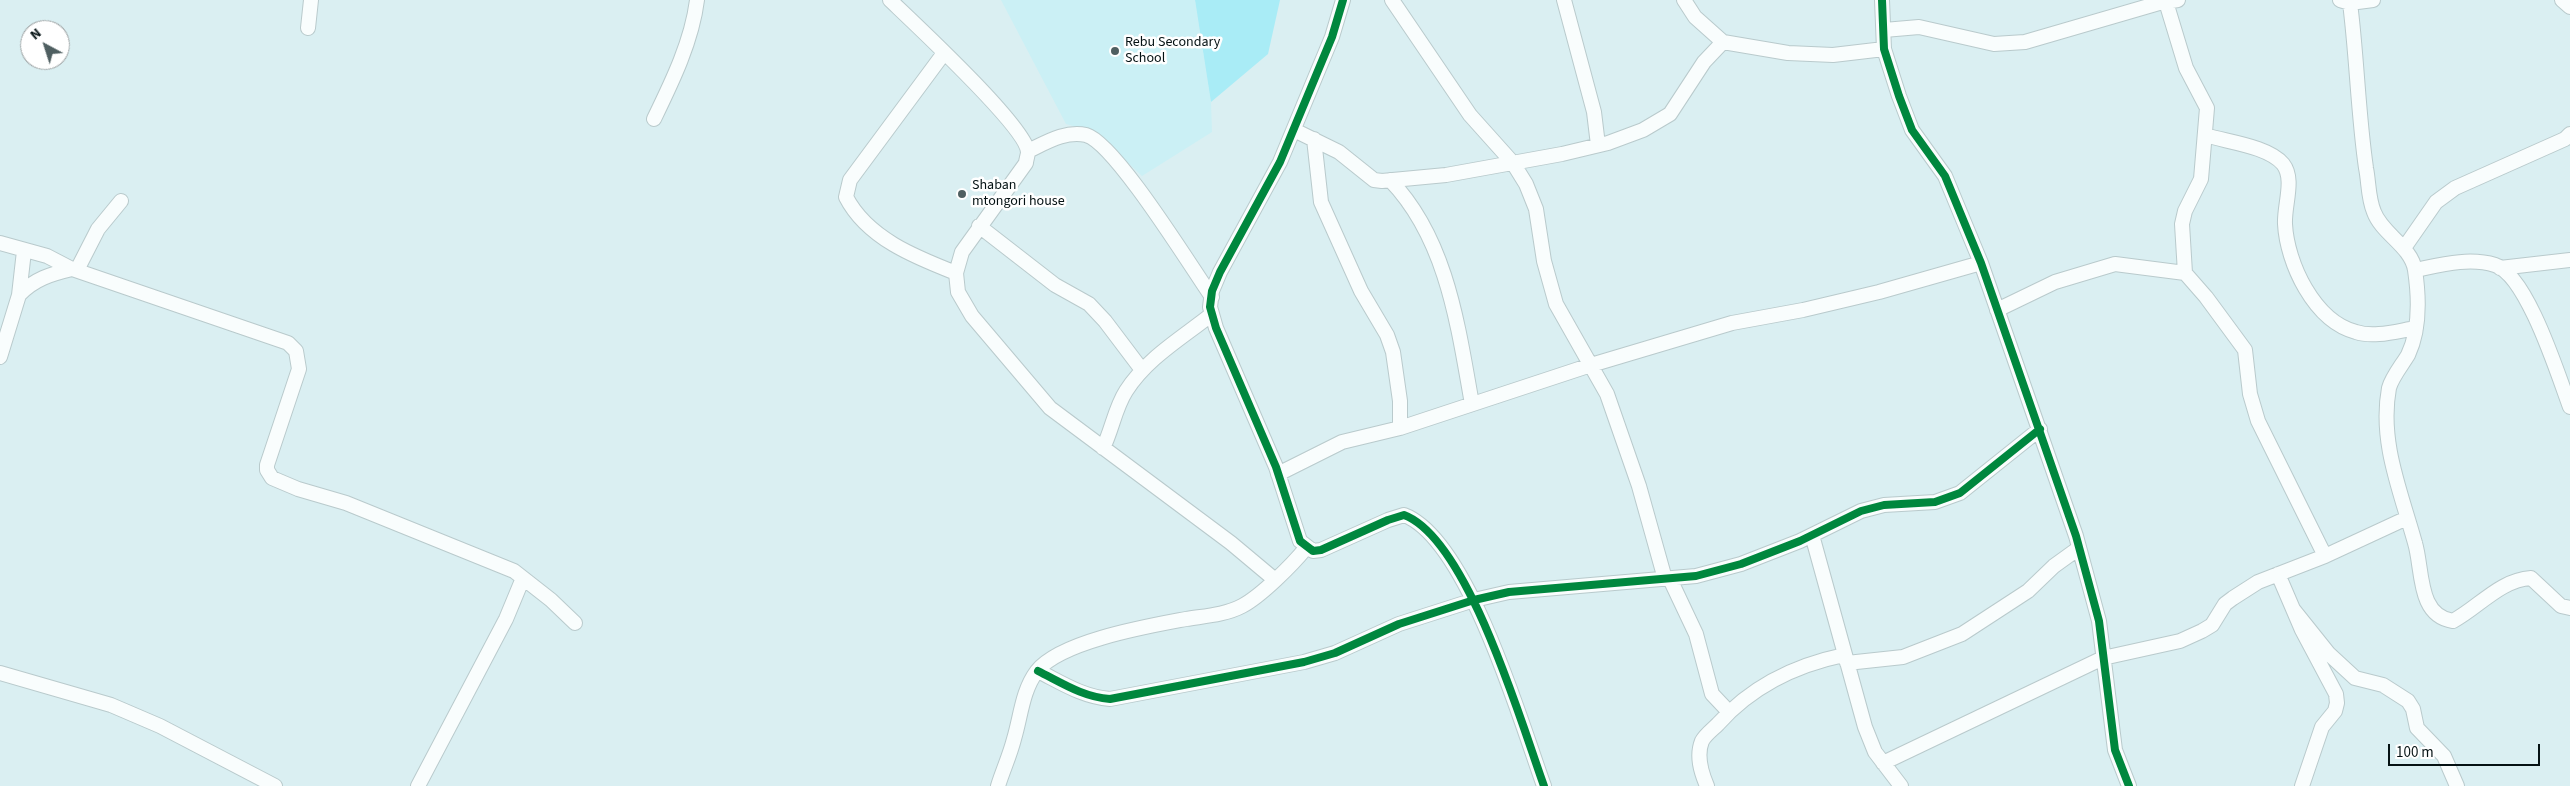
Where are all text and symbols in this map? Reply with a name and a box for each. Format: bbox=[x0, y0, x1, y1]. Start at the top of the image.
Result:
north arrow bbox=[20, 20, 70, 70]
text: N bbox=[26, 24, 46, 45]
place label: Rebu Secondary School bbox=[1125, 35, 1220, 68]
marker: Rebu Secondary School bbox=[1109, 45, 1121, 57]
place label: Shaban mtongori house bbox=[972, 178, 1065, 210]
marker: Shaban mtongori house bbox=[956, 188, 968, 200]
scale bar bbox=[2390, 734, 2542, 766]
text: 100 m bbox=[2396, 742, 2434, 763]

